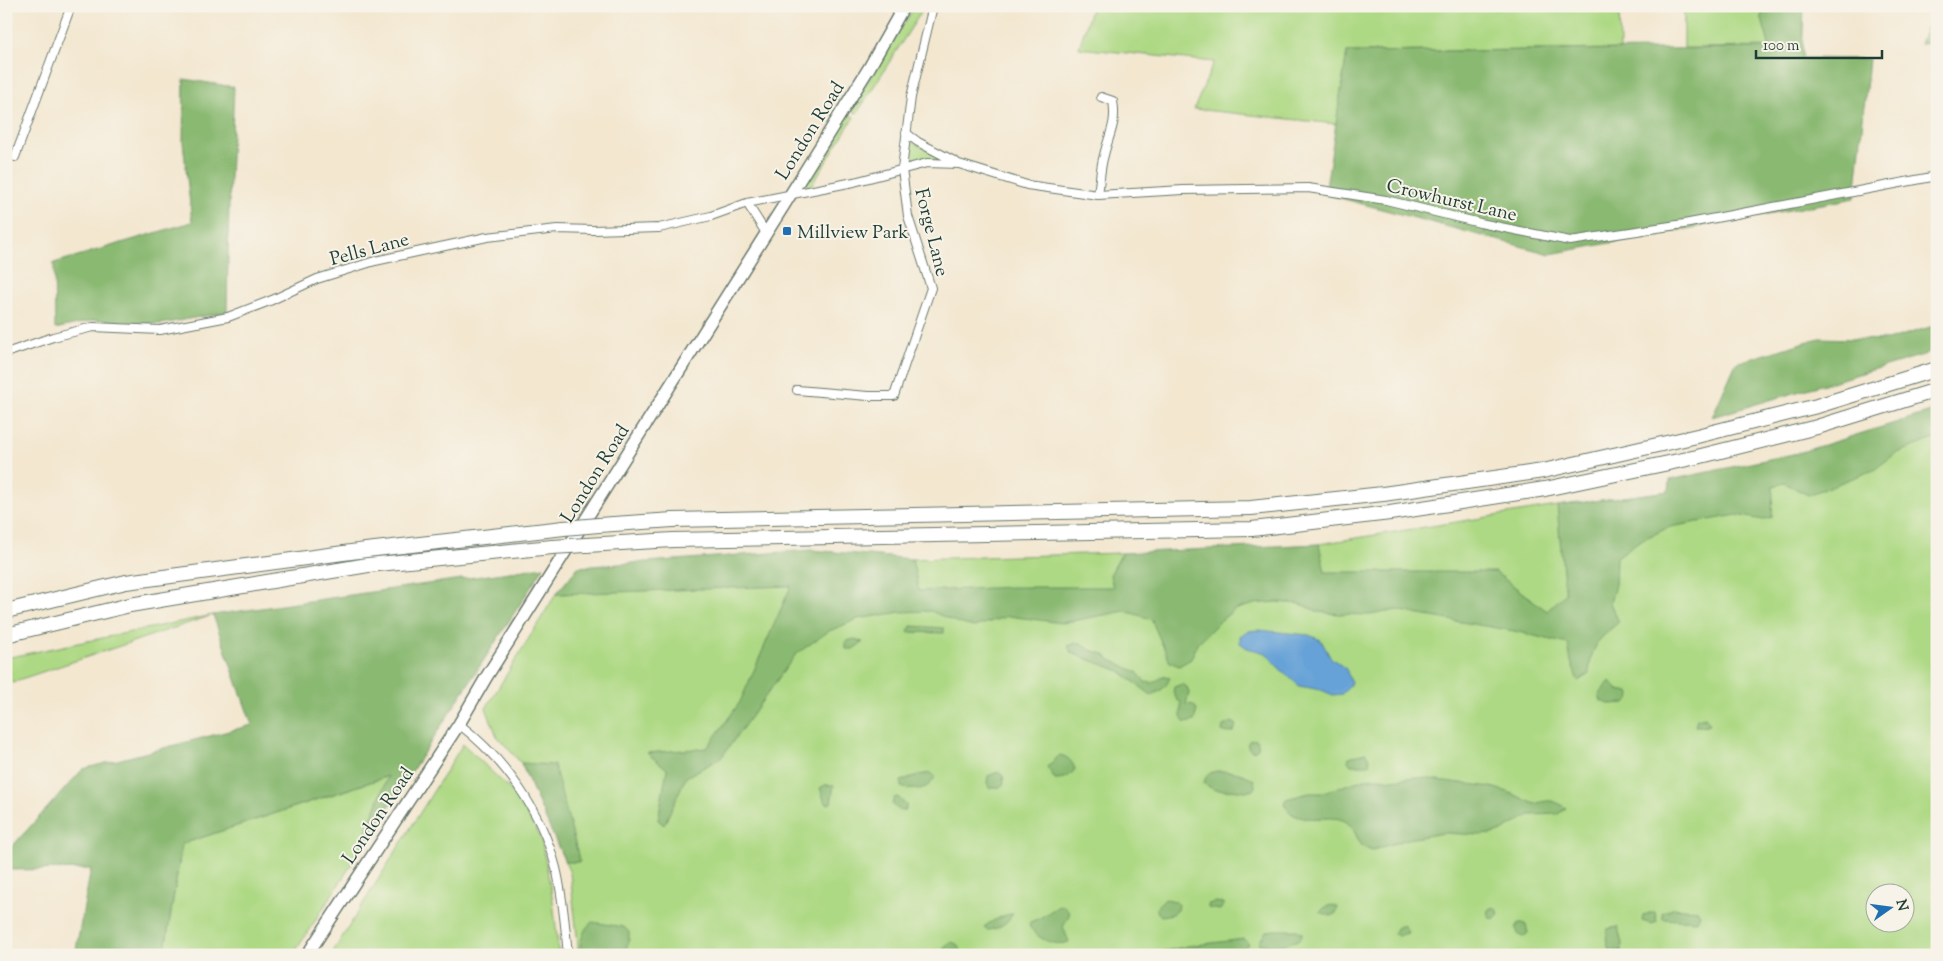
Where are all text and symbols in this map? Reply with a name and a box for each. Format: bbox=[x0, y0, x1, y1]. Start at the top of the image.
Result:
scale bar bbox=[1756, 28, 1882, 60]
text: 100 m bbox=[1763, 36, 1800, 57]
street label: London Road bbox=[770, 77, 852, 186]
street label: Crowhurst Lane bbox=[1383, 173, 1520, 230]
street label: Forge Lane bbox=[907, 186, 955, 280]
place label: Millview Park bbox=[797, 220, 909, 247]
marker: Millview Park bbox=[781, 225, 793, 237]
street label: Pells Lane bbox=[327, 227, 412, 274]
street label: London Road bbox=[555, 420, 637, 529]
street label: London Road bbox=[337, 762, 422, 870]
north arrow bbox=[1866, 884, 1916, 934]
text: N bbox=[1890, 897, 1912, 913]

